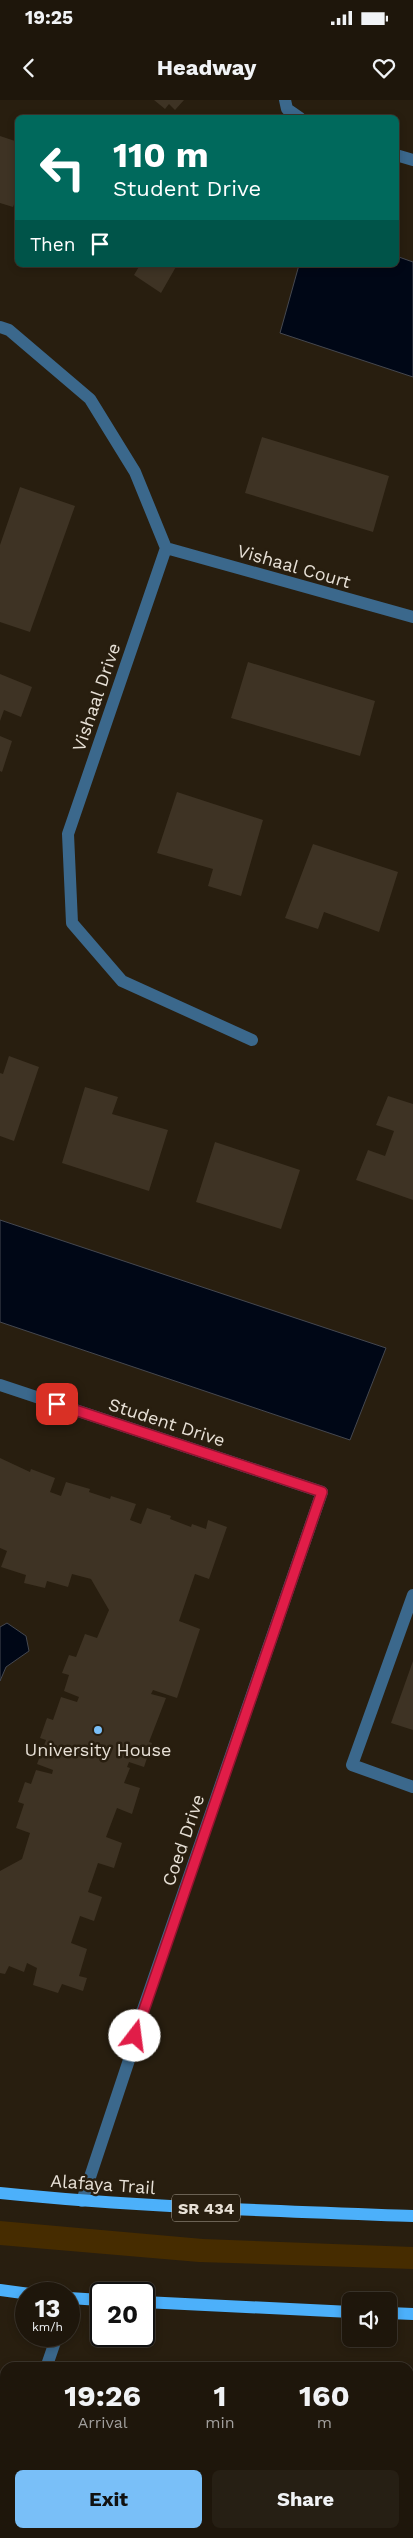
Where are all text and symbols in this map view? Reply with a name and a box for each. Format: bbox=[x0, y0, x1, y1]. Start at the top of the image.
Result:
text: 19:25 bbox=[25, 6, 73, 29]
icon: back bbox=[15, 54, 43, 82]
icon: heart bbox=[370, 54, 398, 82]
text: Headway bbox=[157, 55, 256, 80]
text: 110 m bbox=[113, 134, 209, 176]
icon: left bbox=[30, 135, 95, 200]
text: Student Drive bbox=[113, 176, 261, 201]
icon: arrive bbox=[86, 230, 114, 258]
text: Then bbox=[30, 233, 76, 256]
street label: Vishaal Court bbox=[235, 540, 354, 592]
street label: Vishaal Drive bbox=[68, 640, 124, 754]
pin bbox=[36, 1383, 78, 1425]
icon: arrive bbox=[43, 1390, 71, 1418]
street label: Student Drive bbox=[106, 1393, 228, 1451]
marker: University House bbox=[92, 1724, 104, 1736]
place label: University House bbox=[25, 1739, 171, 1760]
street label: Coed Drive bbox=[157, 1791, 209, 1889]
position arrow bbox=[108, 2009, 160, 2061]
street label: Alafaya Trail bbox=[50, 2170, 157, 2198]
road number: SR 434 bbox=[172, 2194, 240, 2222]
speed limit sign: 20 bbox=[90, 2282, 155, 2347]
map controls bbox=[342, 2292, 397, 2347]
button: sound bbox=[342, 2292, 397, 2347]
text: 13 bbox=[35, 2294, 60, 2323]
text: km/h bbox=[32, 2320, 63, 2334]
text: 19:26 bbox=[64, 2378, 141, 2413]
text: 1 bbox=[214, 2378, 227, 2413]
text: 160 bbox=[299, 2378, 350, 2413]
text: Arrival bbox=[78, 2413, 128, 2432]
text: min bbox=[205, 2413, 235, 2432]
text: m bbox=[317, 2413, 332, 2432]
button: Exit bbox=[15, 2470, 202, 2528]
button: Share bbox=[212, 2470, 399, 2528]

